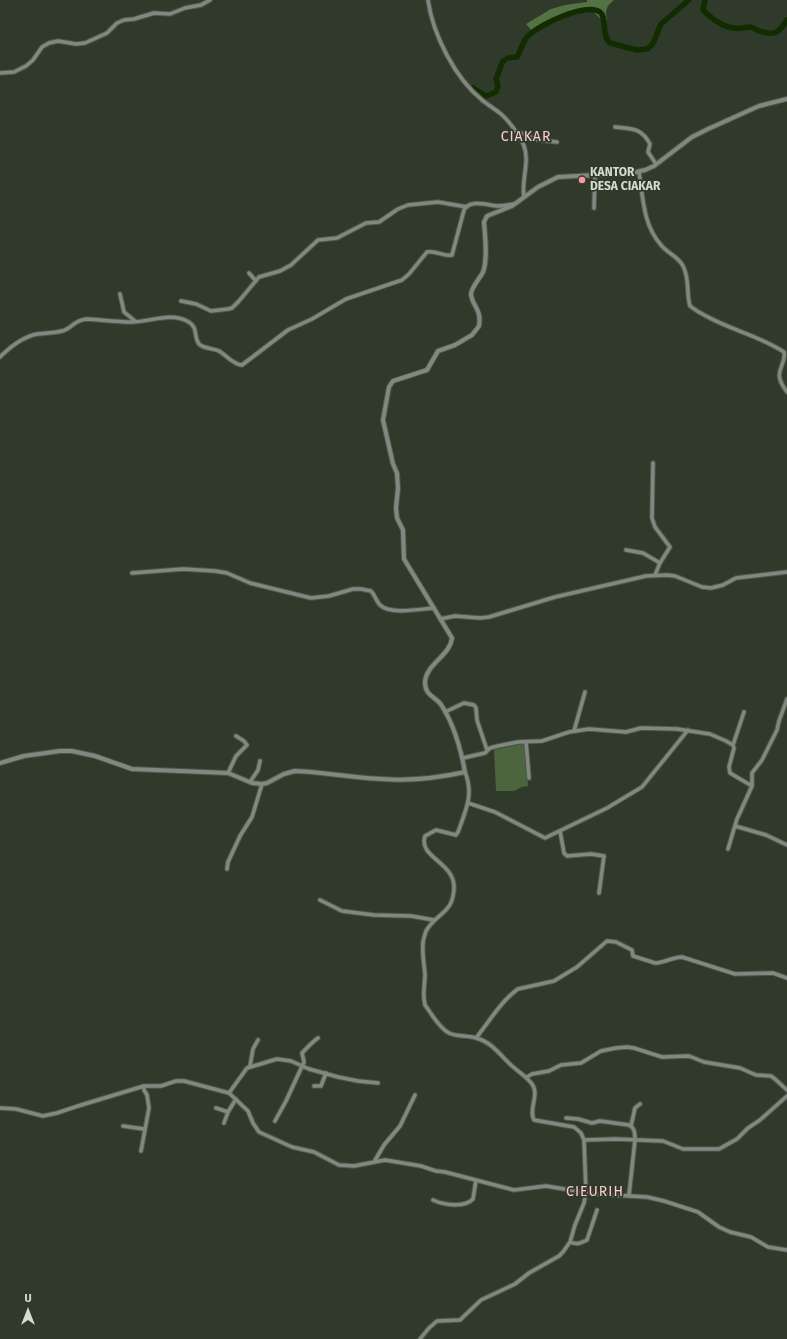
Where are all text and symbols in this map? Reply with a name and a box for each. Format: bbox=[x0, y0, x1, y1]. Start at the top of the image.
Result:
district label: CIAKAR bbox=[501, 129, 551, 145]
place label: KANTOR DESA CIAKAR bbox=[590, 166, 660, 194]
marker: KANTOR DESA CIAKAR bbox=[577, 175, 587, 185]
district label: CIEURIH bbox=[566, 1184, 624, 1200]
north arrow bbox=[8, 1291, 48, 1331]
text: U bbox=[24, 1292, 32, 1305]

